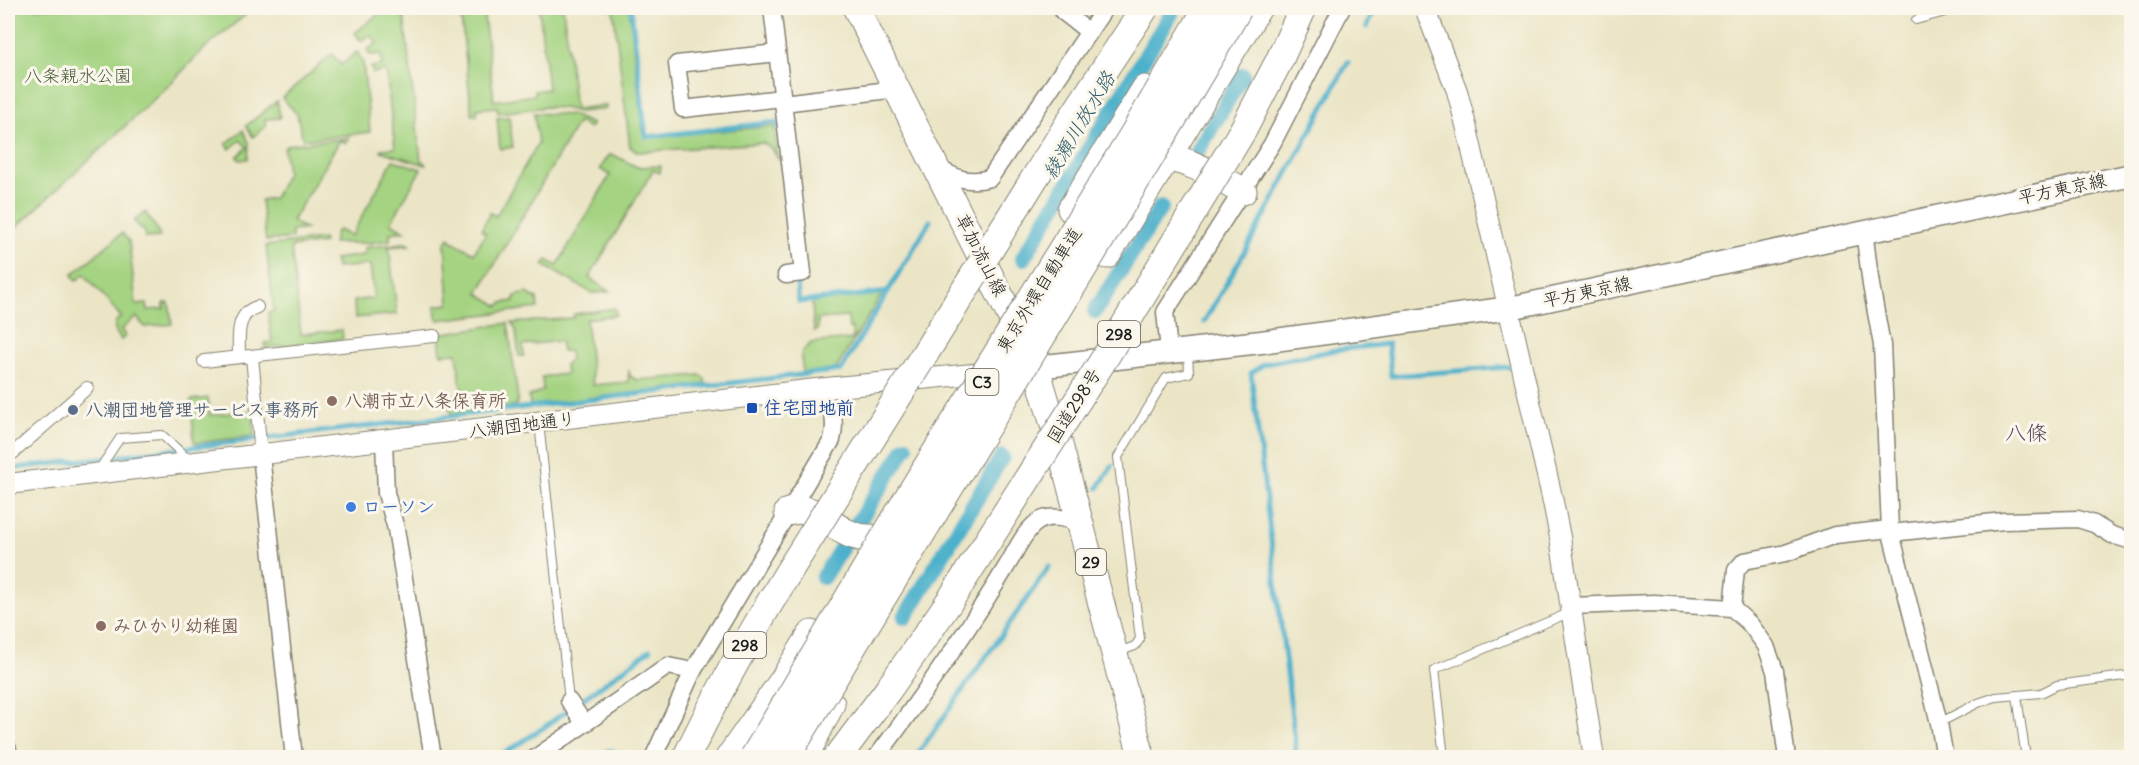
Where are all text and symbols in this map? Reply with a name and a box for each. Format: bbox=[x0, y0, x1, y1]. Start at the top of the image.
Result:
park label: 八条親水公園 bbox=[24, 64, 132, 87]
water label: 綾瀬川放水路 bbox=[1037, 66, 1121, 183]
street label: 平方東京線 bbox=[2015, 168, 2108, 209]
street label: 草加流山線 bbox=[951, 209, 1012, 300]
street label: 東京外環自動車道 bbox=[991, 223, 1086, 357]
street label: 平方東京線 bbox=[1540, 271, 1633, 312]
road number: 298 bbox=[1098, 321, 1140, 347]
street label: 国道298号 bbox=[1041, 364, 1106, 448]
road number: C3 bbox=[966, 369, 998, 395]
place label: 八潮市立八条保育所 bbox=[344, 389, 506, 412]
marker: 八潮市立八条保育所 bbox=[325, 394, 339, 408]
place label: 住宅団地前 bbox=[764, 396, 854, 419]
place label: 八潮団地管理サービス事務所 bbox=[85, 398, 319, 421]
marker: 住宅団地前 bbox=[745, 401, 759, 415]
marker: 八潮団地管理サービス事務所 bbox=[66, 403, 80, 417]
street label: 八潮団地通り bbox=[467, 407, 577, 442]
district label: 八條 bbox=[2005, 419, 2047, 446]
place label: ローソン bbox=[363, 495, 435, 518]
marker: ローソン bbox=[344, 500, 358, 514]
road number: 29 bbox=[1076, 549, 1106, 575]
place label: みひかり幼稚園 bbox=[113, 614, 239, 637]
marker: みひかり幼稚園 bbox=[94, 619, 108, 633]
road number: 298 bbox=[724, 632, 766, 658]

